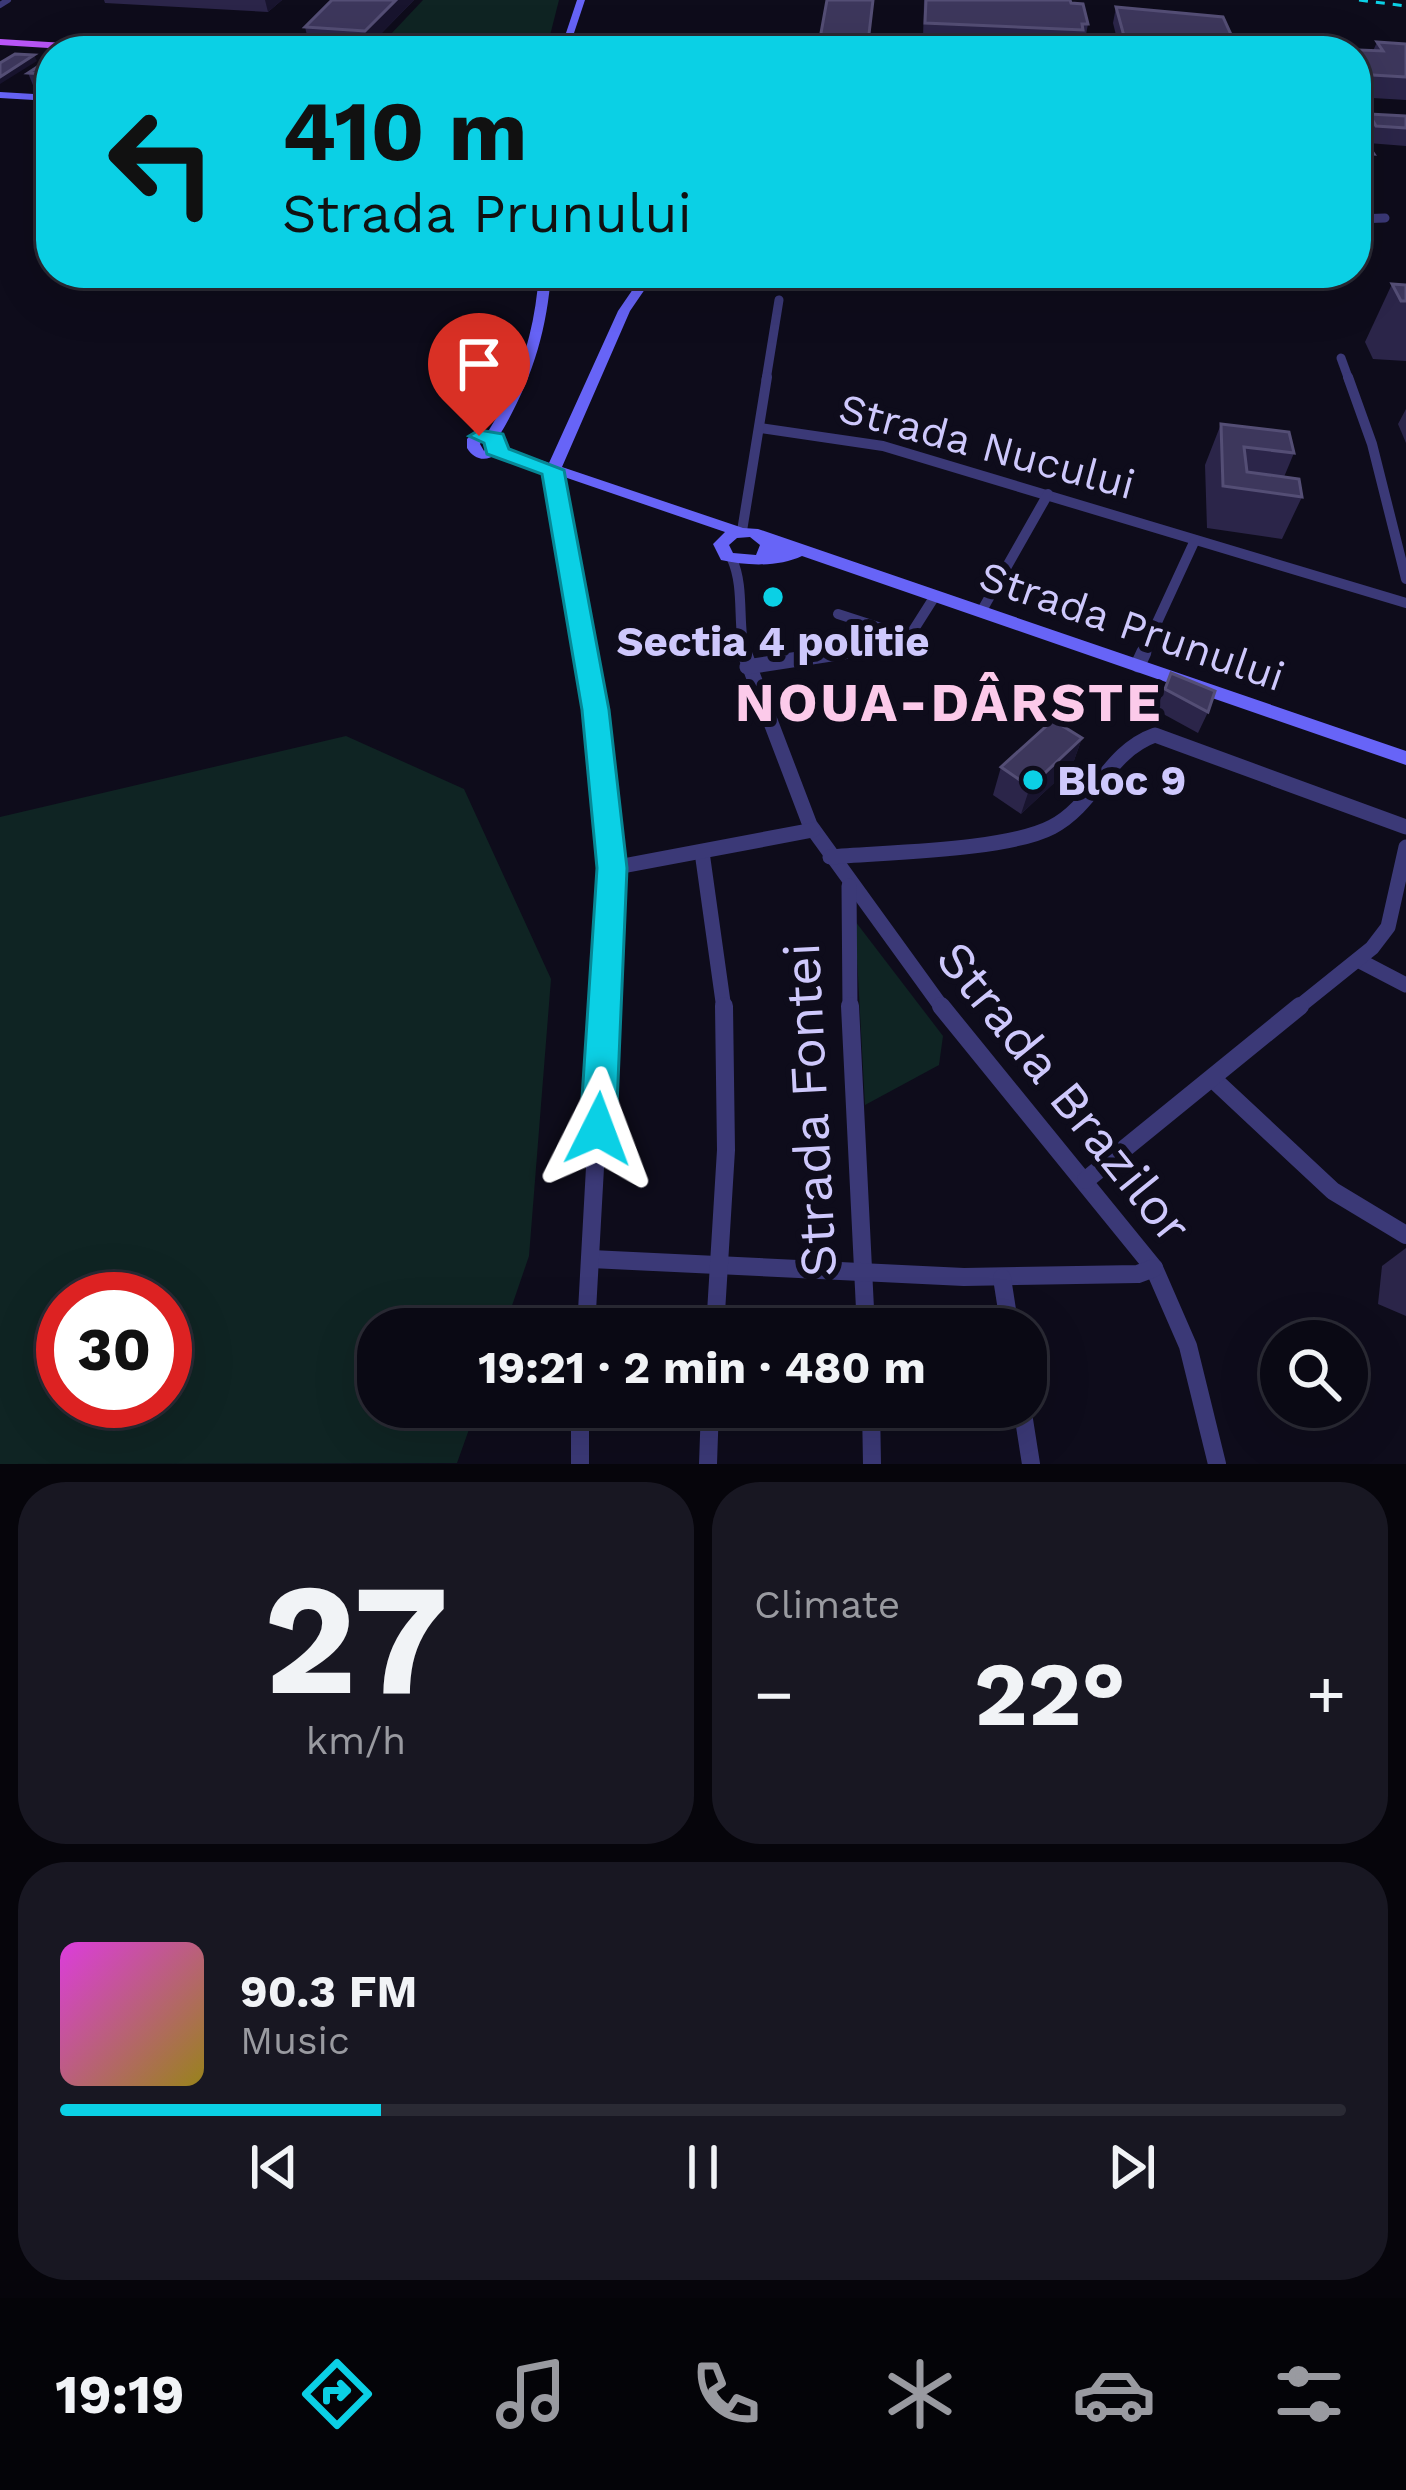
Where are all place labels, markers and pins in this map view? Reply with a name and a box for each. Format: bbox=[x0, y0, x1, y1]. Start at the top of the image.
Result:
pin bbox=[428, 313, 530, 436]
marker: Sectia 4 politie bbox=[760, 584, 786, 610]
place label: Sectia 4 politie bbox=[616, 617, 930, 666]
place label: Bloc 9 bbox=[1057, 756, 1186, 805]
marker: Bloc 9 bbox=[1020, 767, 1046, 793]

